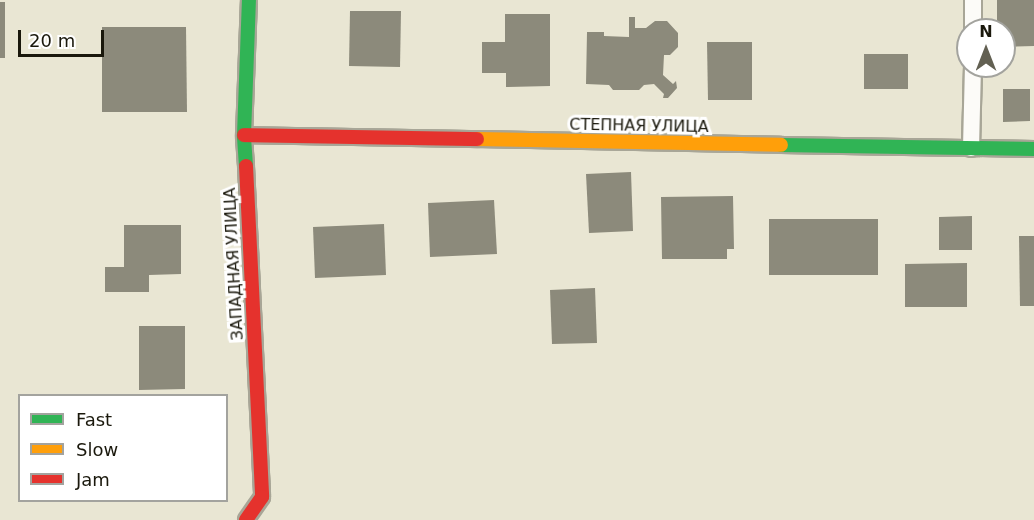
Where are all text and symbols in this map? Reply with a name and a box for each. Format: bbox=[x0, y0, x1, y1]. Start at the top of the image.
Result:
scale bar bbox=[21, 18, 106, 56]
north arrow bbox=[956, 18, 1016, 78]
text: N bbox=[979, 22, 993, 41]
text: 20 m bbox=[29, 30, 75, 51]
street label: СТЕПНАЯ УЛИЦА bbox=[569, 115, 709, 137]
street label: ЗАПАДНАЯ УЛИЦА bbox=[220, 187, 248, 341]
legend bbox=[18, 394, 228, 502]
text: Fast bbox=[76, 409, 112, 430]
text: Slow bbox=[76, 439, 118, 460]
text: Jam bbox=[76, 469, 110, 490]

